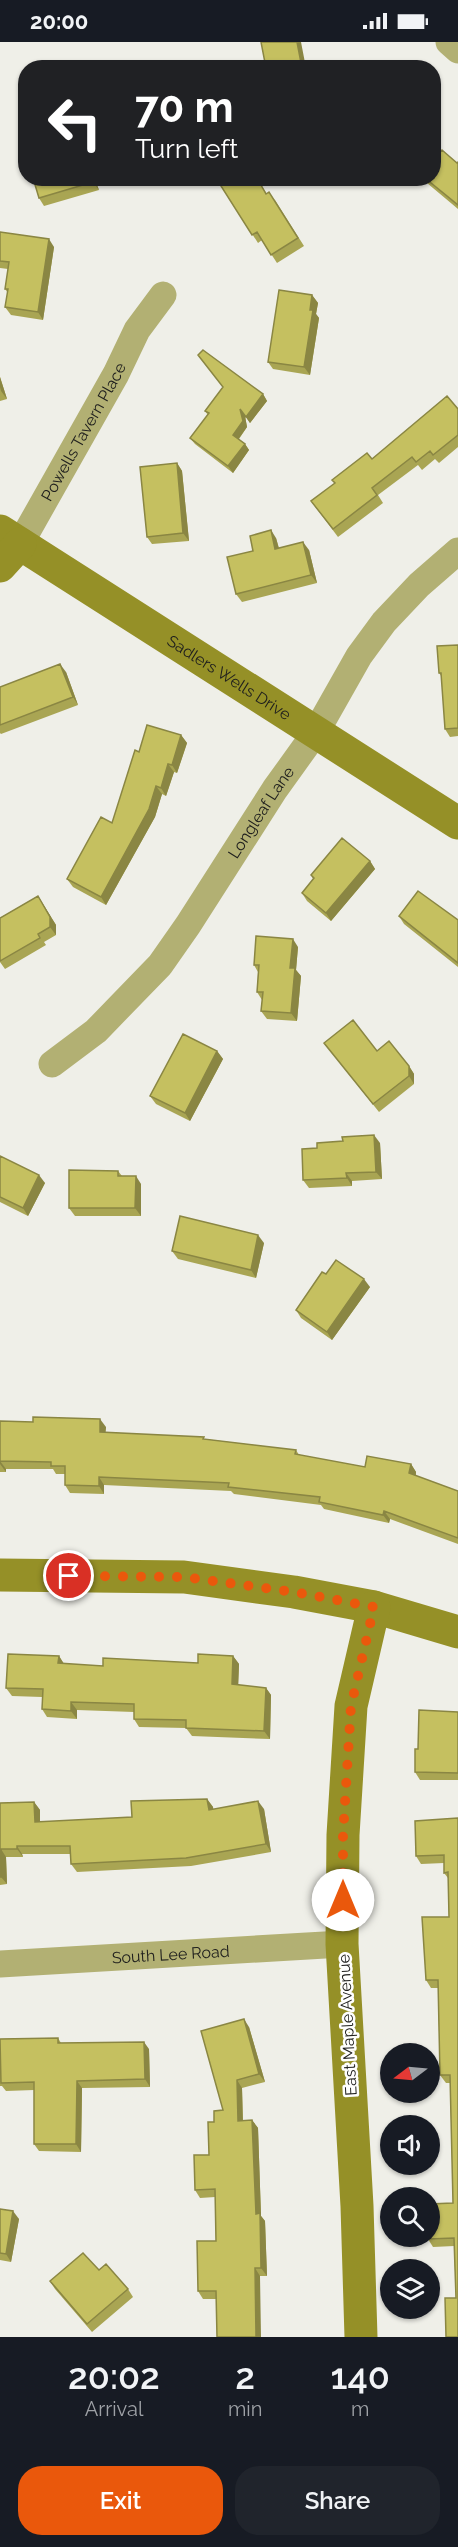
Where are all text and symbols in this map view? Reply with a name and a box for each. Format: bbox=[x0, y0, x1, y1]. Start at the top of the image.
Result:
text: 20:00 bbox=[30, 8, 88, 34]
text: 70 m bbox=[135, 83, 234, 132]
icon: left bbox=[36, 84, 114, 162]
text: Turn left bbox=[135, 133, 238, 164]
street label: Powells Tavern Place bbox=[37, 360, 130, 504]
street label: Sadlers Wells Drive bbox=[164, 631, 294, 724]
street label: Longleaf Lane bbox=[224, 763, 298, 862]
pin bbox=[43, 1550, 94, 1601]
icon: arrive bbox=[52, 1559, 85, 1592]
position arrow bbox=[311, 1868, 375, 1932]
street label: South Lee Road bbox=[111, 1942, 230, 1967]
street label: East Maple Avenue bbox=[334, 1954, 361, 2096]
north arrow bbox=[380, 2043, 440, 2103]
map controls bbox=[380, 2043, 440, 2319]
button: sound bbox=[380, 2115, 440, 2175]
button: search bbox=[380, 2187, 440, 2247]
button: layers bbox=[380, 2259, 440, 2319]
text: 20:02 bbox=[68, 2355, 160, 2397]
text: 2 bbox=[235, 2355, 255, 2397]
text: 140 bbox=[331, 2355, 390, 2397]
text: Arrival bbox=[85, 2397, 143, 2421]
text: min bbox=[228, 2397, 262, 2421]
text: m bbox=[351, 2397, 369, 2421]
button: Exit bbox=[18, 2466, 223, 2535]
button: Share bbox=[235, 2466, 440, 2535]

